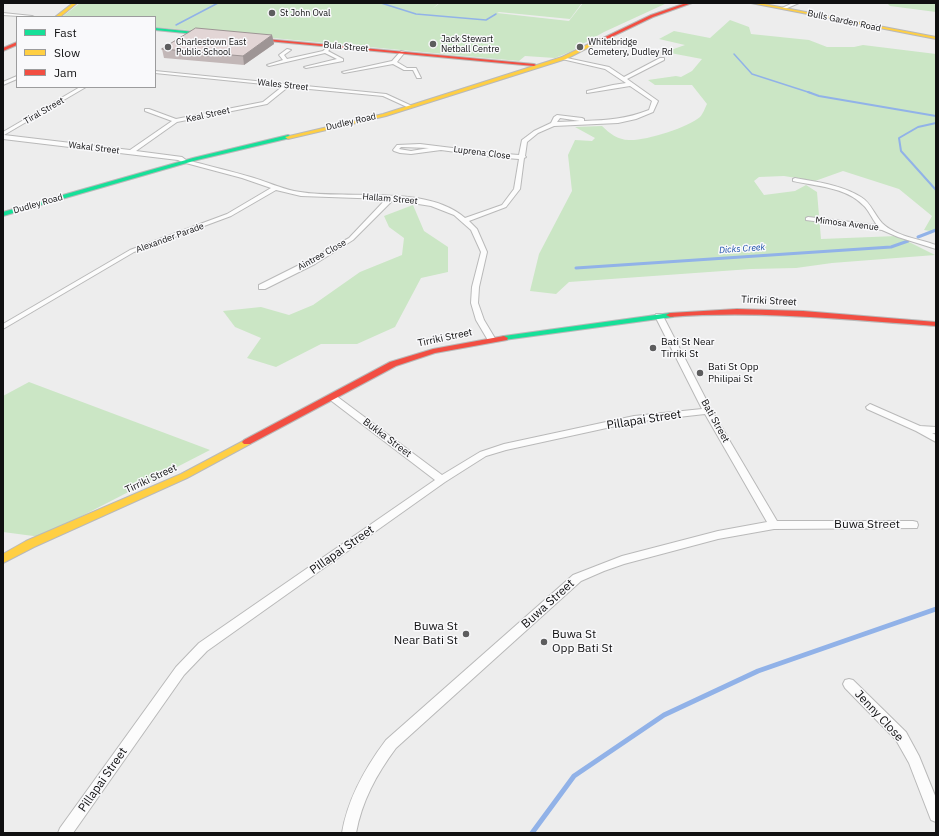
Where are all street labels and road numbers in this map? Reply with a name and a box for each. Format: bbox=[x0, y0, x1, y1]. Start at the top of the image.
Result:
street label: Bulls Garden Road bbox=[806, 8, 882, 34]
street label: Bula Street bbox=[323, 40, 369, 54]
street label: Wales Street bbox=[257, 77, 309, 93]
street label: Tiral Street bbox=[22, 95, 66, 127]
street label: Keal Street bbox=[185, 105, 231, 125]
street label: Dudley Road bbox=[325, 111, 377, 133]
street label: Wakal Street bbox=[68, 140, 120, 156]
street label: Luprena Close bbox=[453, 144, 511, 162]
street label: Hallam Street bbox=[362, 191, 418, 207]
street label: Dudley Road bbox=[12, 192, 64, 216]
street label: Mimosa Avenue bbox=[815, 215, 879, 233]
street label: Alexander Parade bbox=[135, 221, 205, 255]
street label: Aintree Close bbox=[296, 237, 348, 273]
street label: Tirriki Street bbox=[741, 294, 797, 308]
street label: Tirriki Street bbox=[417, 326, 473, 350]
street label: Bati Street bbox=[698, 397, 732, 445]
street label: Pillapai Street bbox=[606, 407, 682, 433]
street label: Bukka Street bbox=[360, 416, 414, 460]
street label: Tirriki Street bbox=[123, 462, 179, 496]
street label: Buwa Street bbox=[834, 518, 900, 532]
street label: Pillapai Street bbox=[307, 523, 377, 577]
street label: Buwa Street bbox=[519, 577, 577, 631]
street label: Jenny Close bbox=[852, 687, 906, 745]
street label: Pillapai Street bbox=[76, 745, 130, 815]

